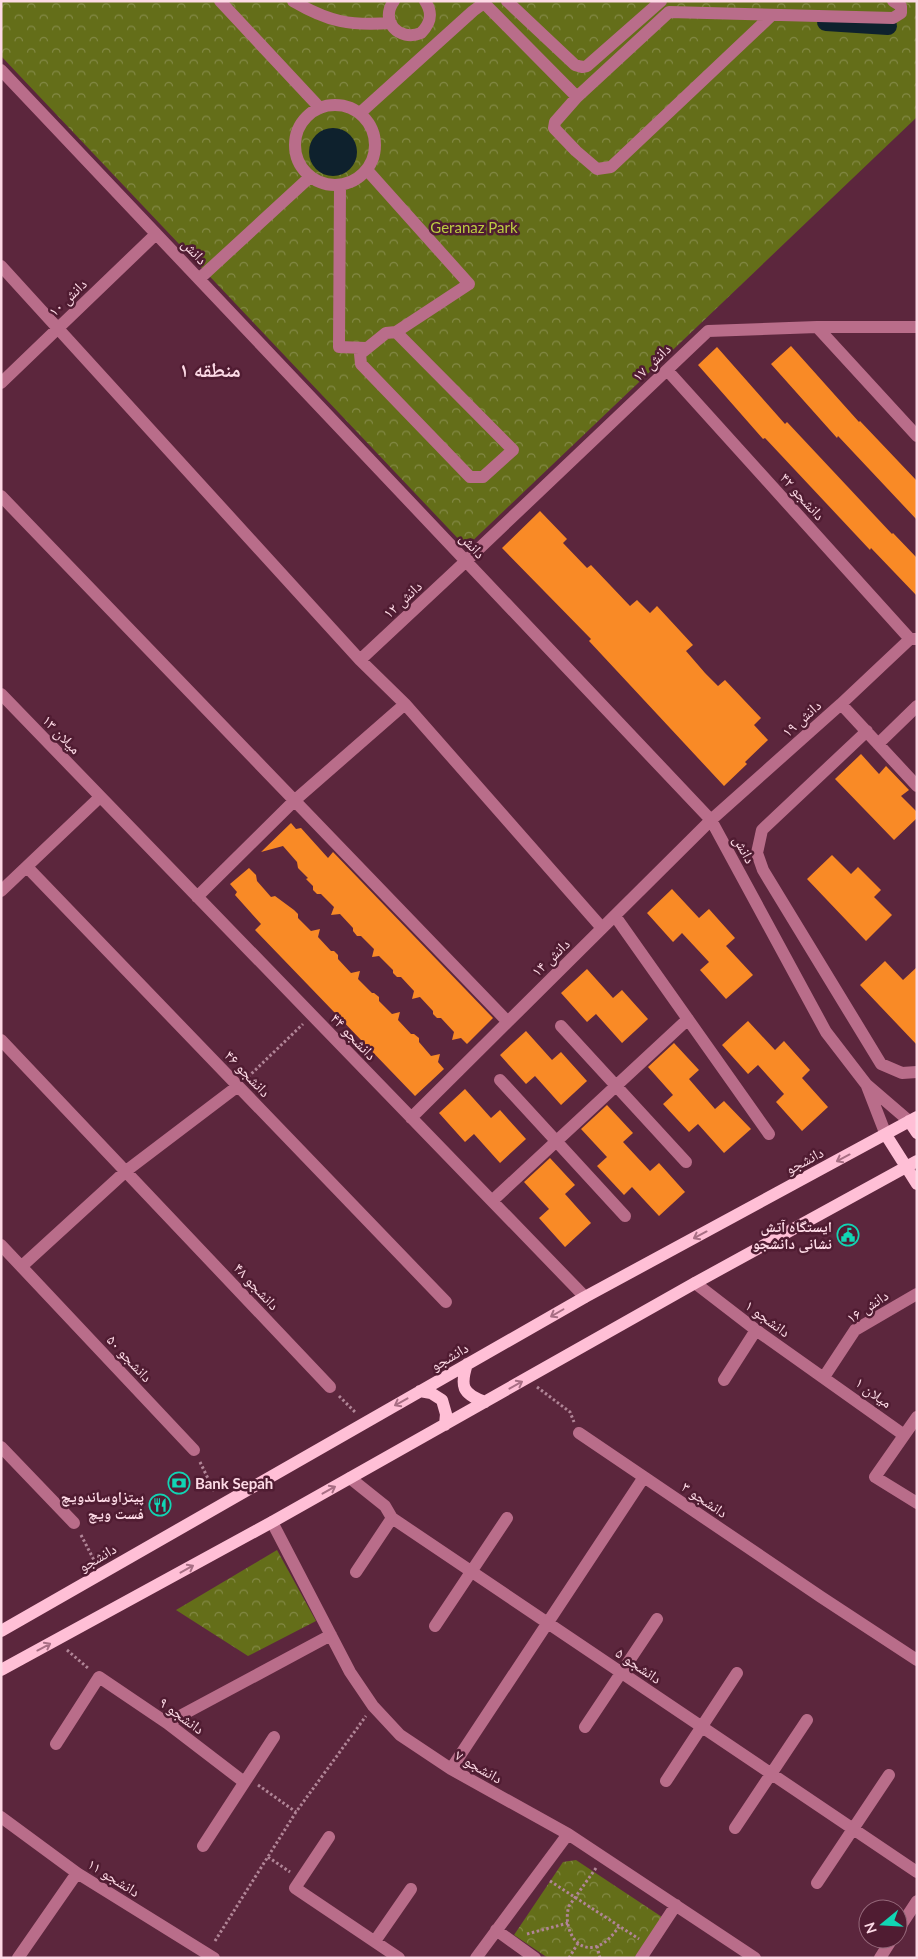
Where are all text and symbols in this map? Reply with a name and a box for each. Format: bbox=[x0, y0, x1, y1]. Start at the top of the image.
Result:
park label: Geranaz Park bbox=[430, 218, 518, 236]
street label: دانش bbox=[177, 234, 212, 269]
street label: دانش ۱۰ bbox=[44, 274, 91, 321]
street label: دانش ۱۷ bbox=[628, 339, 675, 386]
district label: منطقه ۱ bbox=[179, 357, 241, 381]
street label: دانشجو ۴۲ bbox=[776, 468, 829, 524]
street label: دانش bbox=[455, 528, 490, 563]
street label: دانش ۱۲ bbox=[379, 577, 427, 623]
street label: دانش ۱۹ bbox=[778, 696, 826, 742]
street label: میلان ۱۳ bbox=[38, 711, 85, 759]
street label: دانش bbox=[728, 832, 760, 867]
street label: دانش ۱۴ bbox=[527, 934, 574, 981]
street label: دانشجو ۴۴ bbox=[327, 1009, 381, 1064]
street label: دانشجو ۴۶ bbox=[221, 1046, 275, 1101]
street label: دانشجو bbox=[782, 1142, 827, 1178]
one-way arrow bbox=[835, 1153, 850, 1163]
place label: ایستگاه آتش نشانی دانشجو bbox=[752, 1217, 832, 1253]
public building icon: ایستگاه آتش نشانی دانشجو bbox=[836, 1223, 860, 1247]
one-way arrow bbox=[692, 1230, 707, 1240]
street label: دانشجو ۴۸ bbox=[230, 1259, 283, 1314]
street label: دانش ۱۶ bbox=[843, 1286, 892, 1328]
street label: دانشجو ۱ bbox=[741, 1296, 794, 1341]
one-way arrow bbox=[551, 1309, 565, 1319]
street label: دانشجو ۵۰ bbox=[103, 1331, 156, 1386]
street label: دانشجو bbox=[427, 1338, 472, 1375]
street label: میلان ۱ bbox=[851, 1373, 896, 1413]
one-way arrow bbox=[508, 1379, 523, 1389]
one-way arrow bbox=[393, 1397, 408, 1407]
bank icon: Bank Sepah bbox=[167, 1471, 191, 1495]
place label: Bank Sepah bbox=[195, 1474, 273, 1492]
street label: دانشجو ۳ bbox=[678, 1477, 731, 1522]
one-way arrow bbox=[321, 1485, 336, 1495]
place label: پیتزاوساندویچ فست ویچ bbox=[61, 1487, 144, 1524]
restaurant icon: پیتزاوساندویچ فست ویچ bbox=[148, 1493, 172, 1517]
street label: دانشجو bbox=[75, 1539, 120, 1576]
one-way arrow bbox=[179, 1564, 194, 1574]
one-way arrow bbox=[36, 1642, 51, 1651]
street label: دانشجو ۵ bbox=[612, 1643, 665, 1688]
street label: دانشجو ۹ bbox=[155, 1693, 208, 1738]
street label: دانشجو ۷ bbox=[452, 1745, 506, 1788]
street label: دانشجو ۱۱ bbox=[84, 1854, 143, 1901]
north arrow bbox=[858, 1899, 908, 1949]
text: N bbox=[860, 1920, 880, 1936]

